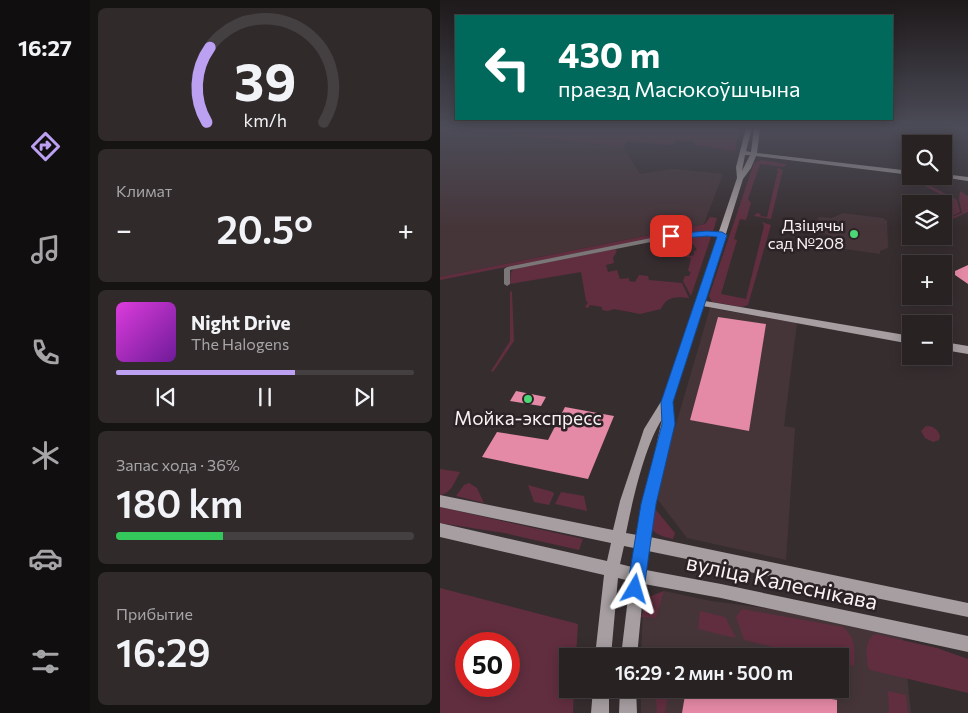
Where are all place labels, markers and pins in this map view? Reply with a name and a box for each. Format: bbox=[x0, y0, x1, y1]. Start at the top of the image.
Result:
pin bbox=[650, 215, 692, 257]
place label: Дзіцячы сад №208 bbox=[768, 215, 844, 252]
marker: Дзіцячы сад №208 bbox=[848, 228, 860, 240]
marker: Мойка-экспресс bbox=[522, 393, 534, 405]
place label: Мойка-экспресс bbox=[454, 406, 602, 429]

